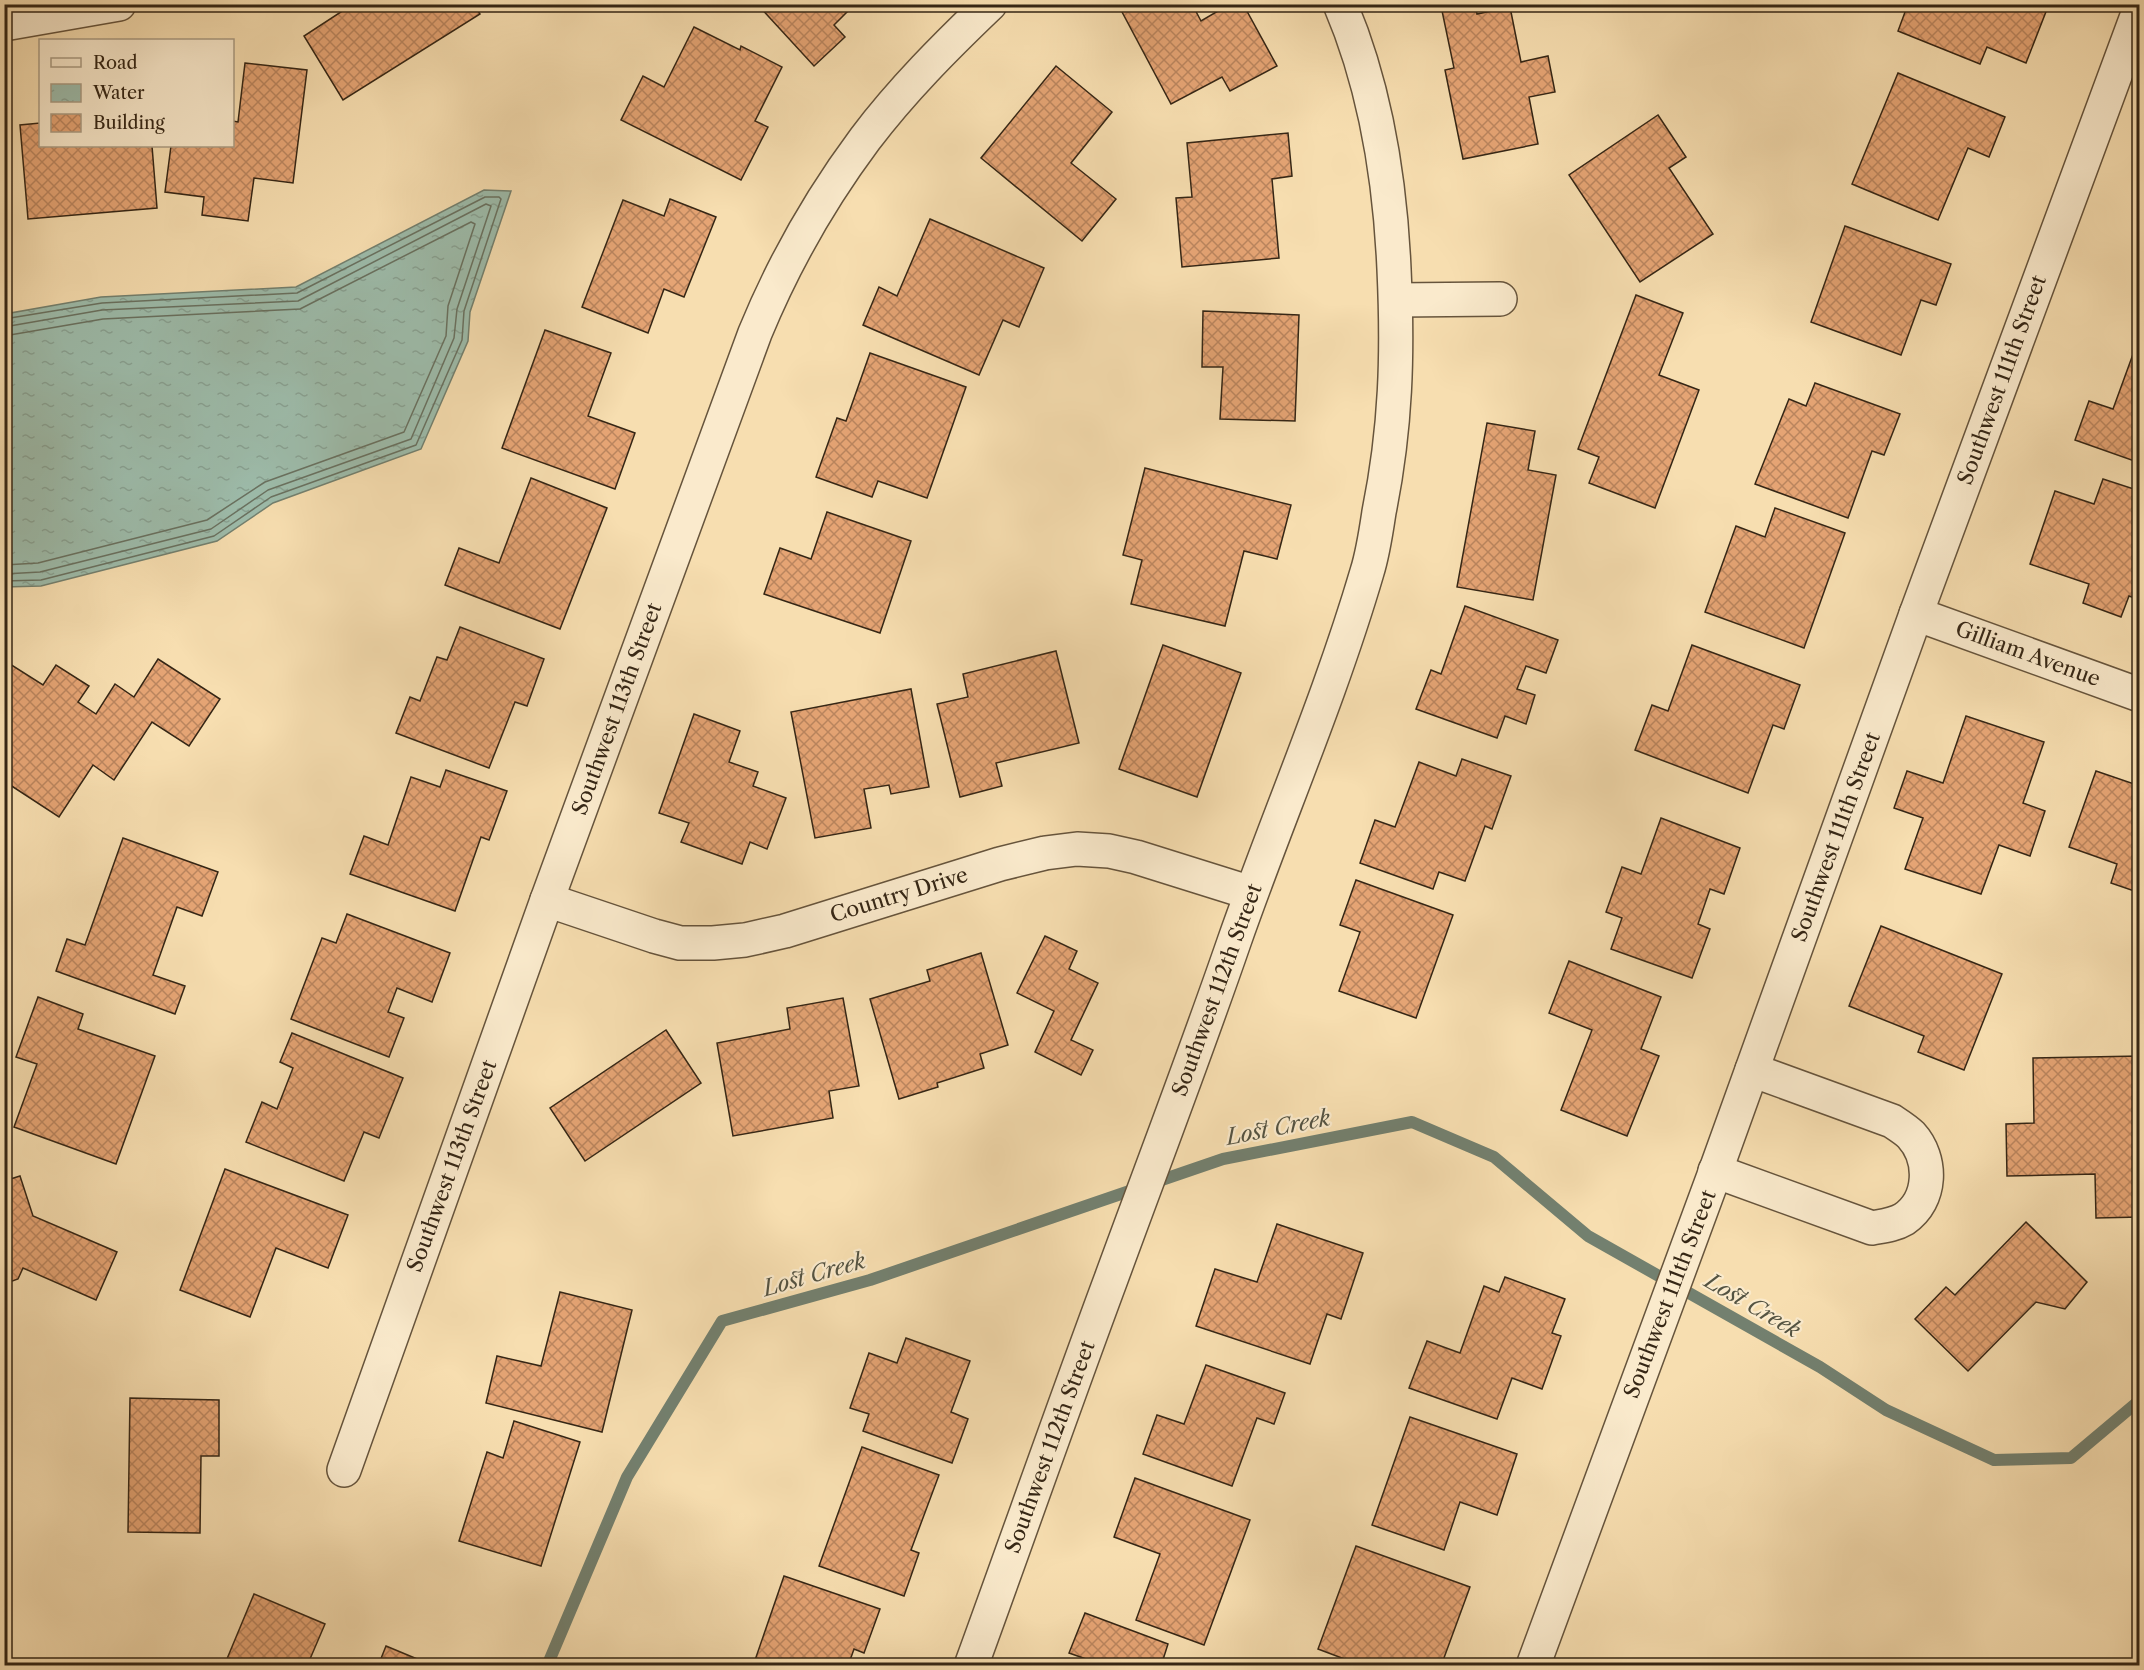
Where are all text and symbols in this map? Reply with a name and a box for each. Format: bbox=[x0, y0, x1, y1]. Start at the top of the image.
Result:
legend bbox=[39, 39, 234, 147]
text: Road bbox=[93, 52, 138, 74]
text: Water bbox=[92, 82, 145, 104]
text: Building bbox=[93, 112, 165, 134]
street label: Southwest 111th Street bbox=[1952, 271, 2051, 488]
street label: Southwest 113th Street bbox=[566, 599, 667, 818]
street label: Gilliam Avenue bbox=[1952, 616, 2104, 691]
street label: Southwest 111th Street bbox=[1786, 728, 1885, 945]
street label: Country Drive bbox=[827, 862, 971, 927]
street label: Southwest 112th Street bbox=[1166, 880, 1267, 1100]
street label: Southwest 113th Street bbox=[401, 1056, 502, 1275]
water label: Lost Creek bbox=[1222, 1104, 1333, 1151]
street label: Southwest 111th Street bbox=[1618, 1186, 1721, 1402]
water label: Lost Creek bbox=[758, 1247, 869, 1303]
water label: Lost Creek bbox=[1699, 1266, 1806, 1344]
street label: Southwest 112th Street bbox=[999, 1337, 1100, 1557]

